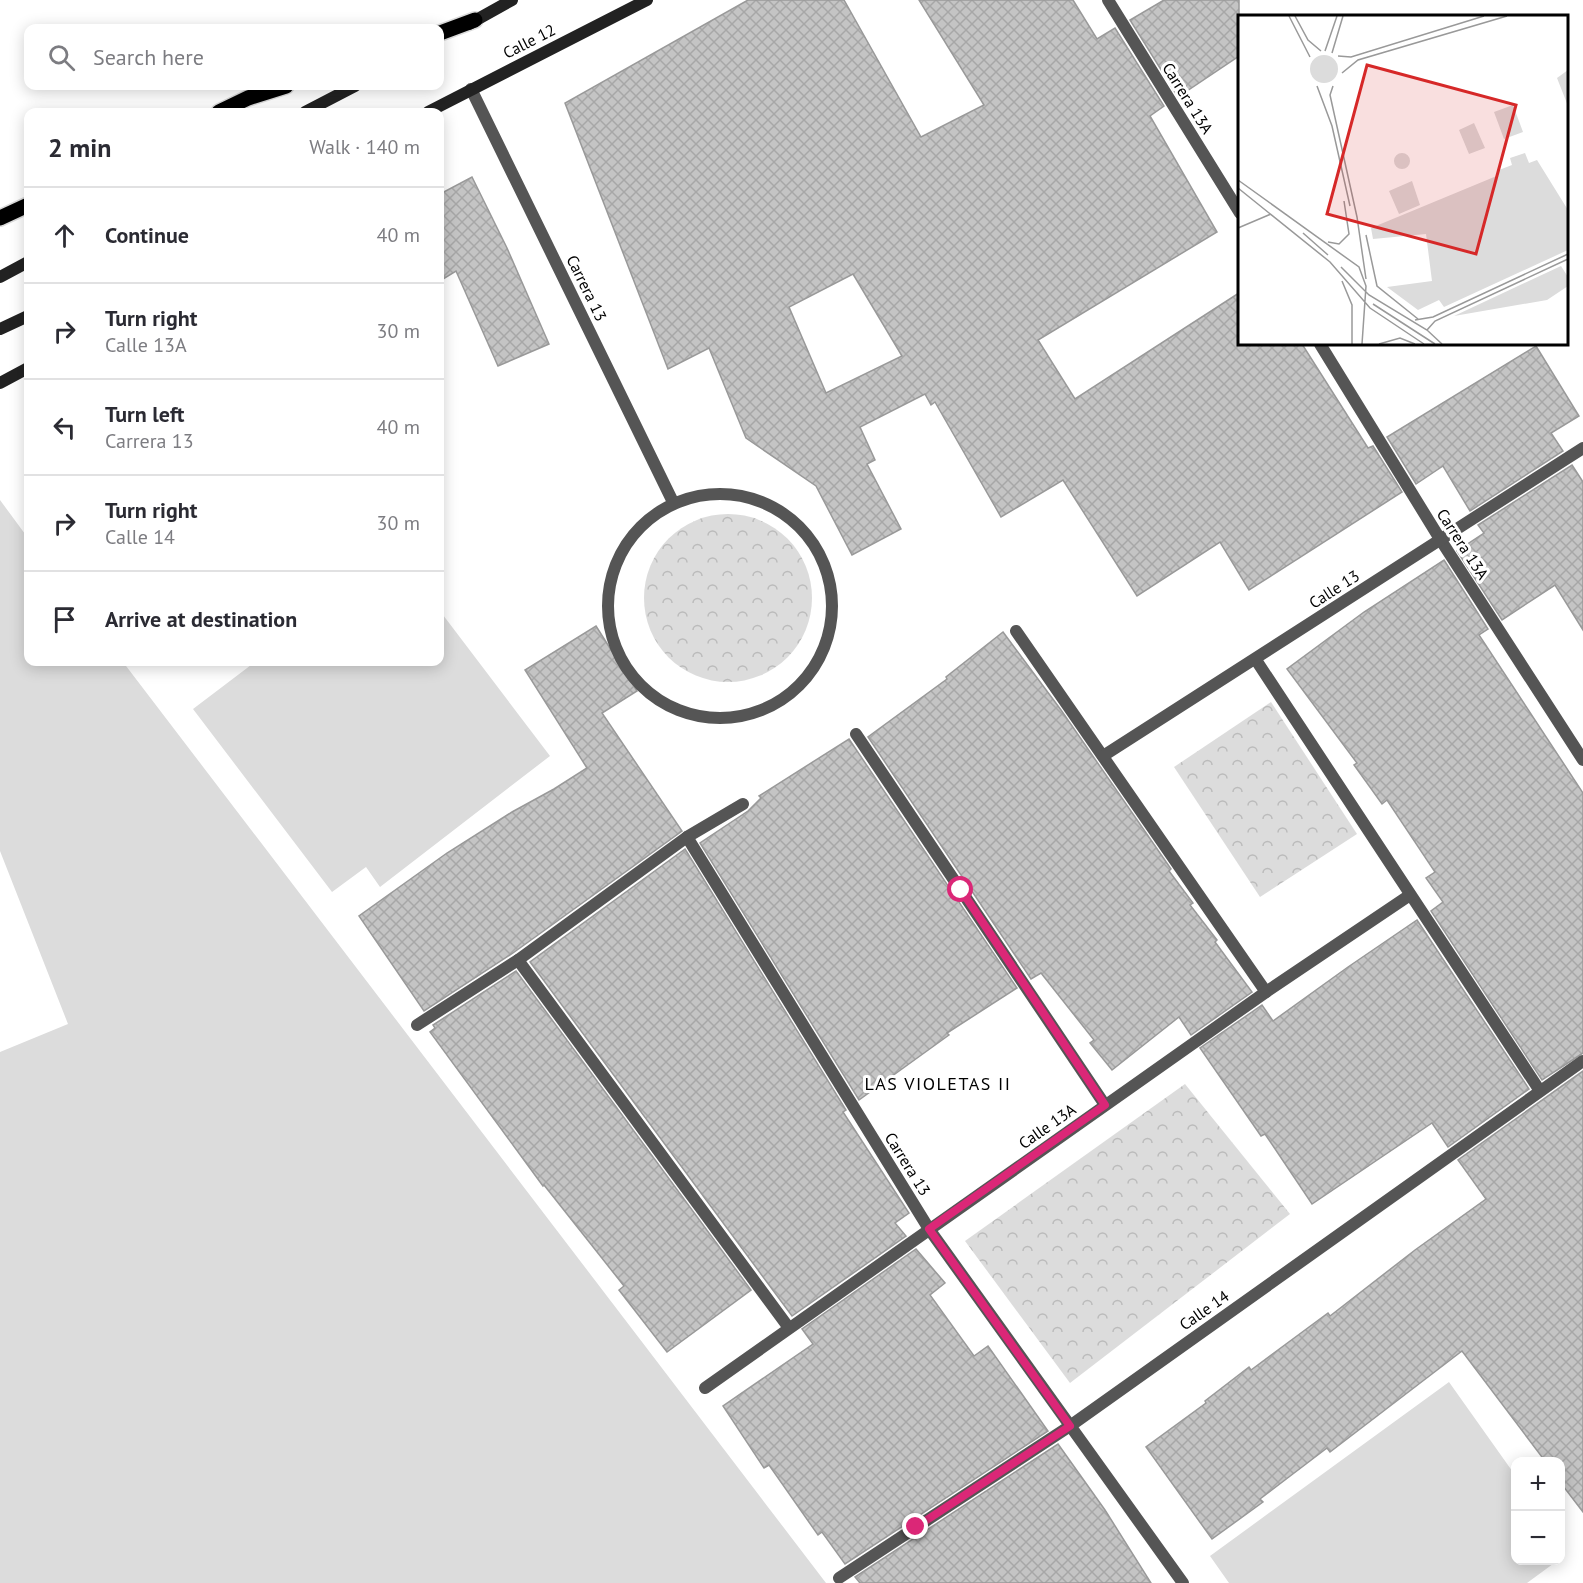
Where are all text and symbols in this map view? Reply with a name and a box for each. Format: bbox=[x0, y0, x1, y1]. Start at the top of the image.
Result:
inset map bbox=[1238, 15, 1568, 345]
street label: Calle 12 bbox=[500, 19, 558, 63]
search box bbox=[24, 24, 444, 90]
icon: search bbox=[45, 41, 78, 74]
text: Search here bbox=[93, 43, 204, 71]
street label: Carrera 13A bbox=[1158, 59, 1218, 138]
text: 2 min bbox=[48, 131, 111, 164]
text: Walk · 140 m bbox=[309, 134, 420, 160]
icon: ahead bbox=[48, 219, 81, 252]
text: Continue bbox=[105, 221, 189, 249]
text: 40 m bbox=[377, 222, 420, 248]
street label: Carrera 13 bbox=[562, 252, 612, 324]
text: Turn right bbox=[105, 304, 197, 332]
icon: right bbox=[48, 315, 81, 348]
text: 30 m bbox=[377, 318, 420, 344]
text: Calle 13A bbox=[105, 332, 187, 358]
text: Turn left bbox=[105, 400, 185, 428]
icon: left bbox=[48, 411, 81, 444]
text: 40 m bbox=[377, 414, 420, 440]
text: Carrera 13 bbox=[105, 428, 194, 454]
text: Turn right bbox=[105, 496, 197, 524]
street label: Carrera 13A bbox=[1433, 505, 1494, 584]
icon: right bbox=[48, 507, 81, 540]
text: 30 m bbox=[377, 510, 420, 536]
text: Calle 14 bbox=[105, 524, 175, 550]
street label: Calle 13 bbox=[1305, 565, 1363, 613]
icon: arrive bbox=[48, 603, 81, 636]
text: Arrive at destination bbox=[105, 605, 297, 633]
route start bbox=[947, 876, 973, 902]
district label: LAS VIOLETAS II bbox=[864, 1072, 1012, 1095]
street label: Calle 13A bbox=[1014, 1099, 1080, 1153]
street label: Carrera 13 bbox=[881, 1129, 935, 1199]
street label: Calle 14 bbox=[1175, 1286, 1233, 1334]
map controls bbox=[1511, 1457, 1565, 1565]
button: + bbox=[1511, 1457, 1565, 1511]
button: − bbox=[1511, 1511, 1565, 1565]
route end bbox=[902, 1513, 928, 1539]

